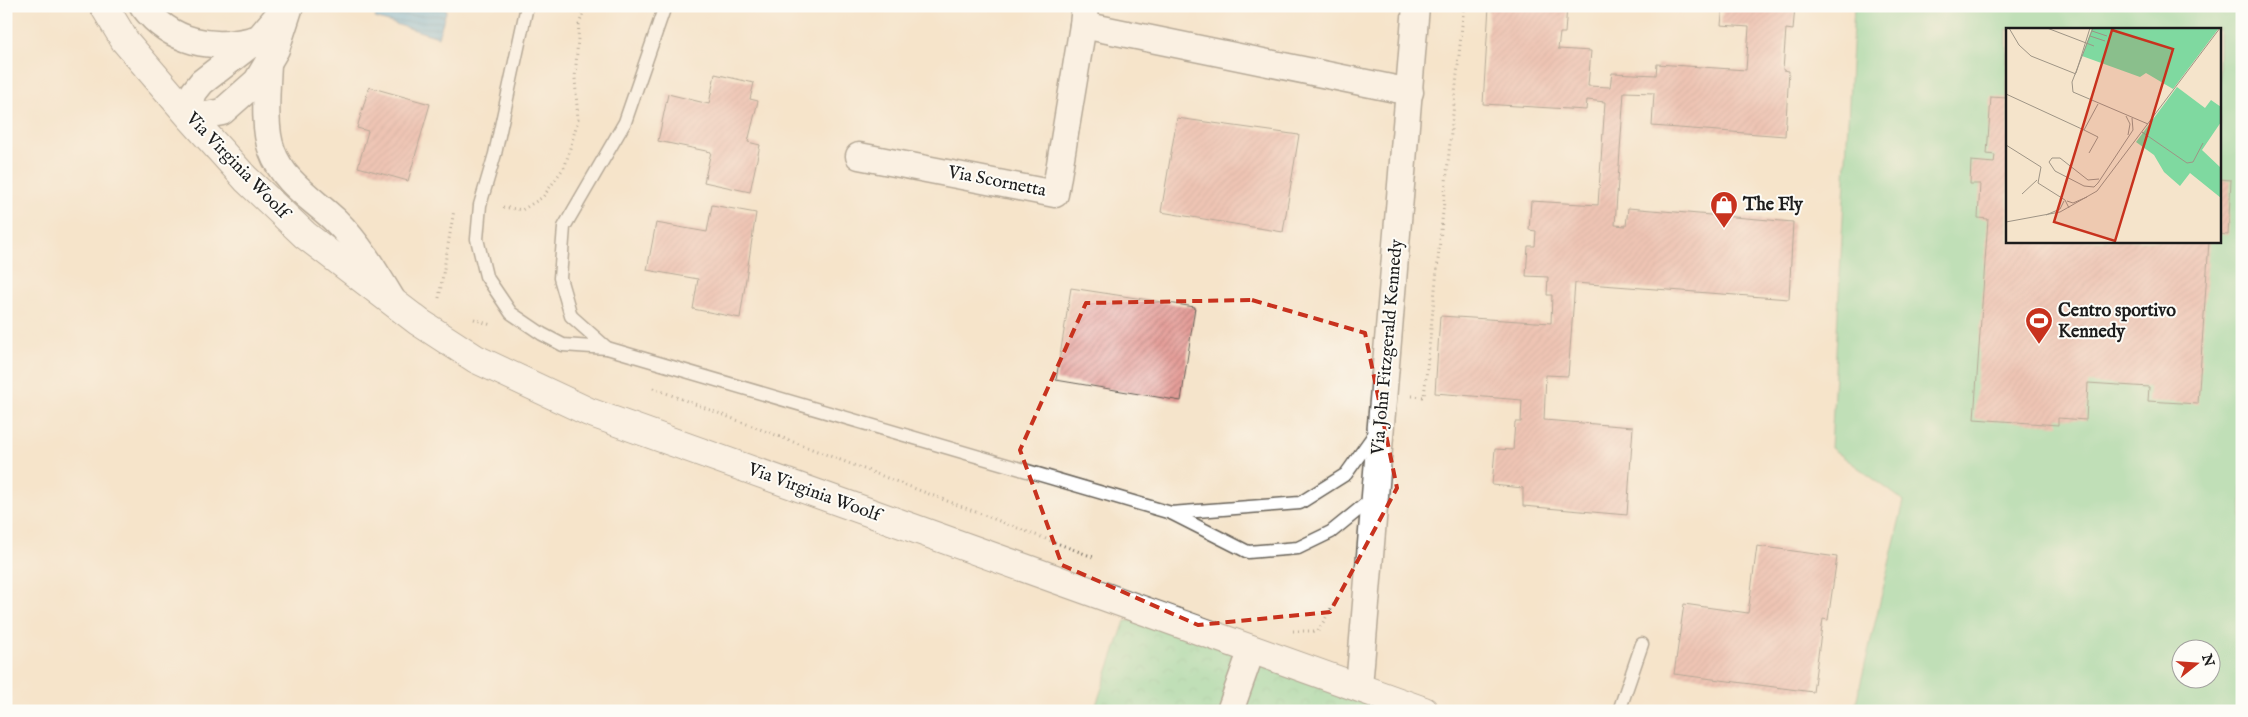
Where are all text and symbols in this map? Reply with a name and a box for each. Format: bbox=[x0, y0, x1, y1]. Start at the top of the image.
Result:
inset map bbox=[2006, 28, 2220, 242]
street label: Via Virginia Woolf bbox=[180, 107, 296, 227]
street label: Via Scornetta bbox=[945, 161, 1048, 203]
shop icon: The Fly bbox=[1709, 190, 1739, 229]
place label: The Fly bbox=[1742, 194, 1804, 217]
street label: Via John Fitzgerald Kennedy bbox=[1367, 238, 1409, 457]
place label: Centro sportivo Kennedy bbox=[2058, 300, 2176, 344]
sports icon: Centro sportivo Kennedy bbox=[2024, 306, 2054, 345]
street label: Via Virginia Woolf bbox=[744, 458, 887, 529]
north arrow bbox=[2170, 640, 2220, 690]
text: N bbox=[2197, 651, 2218, 669]

